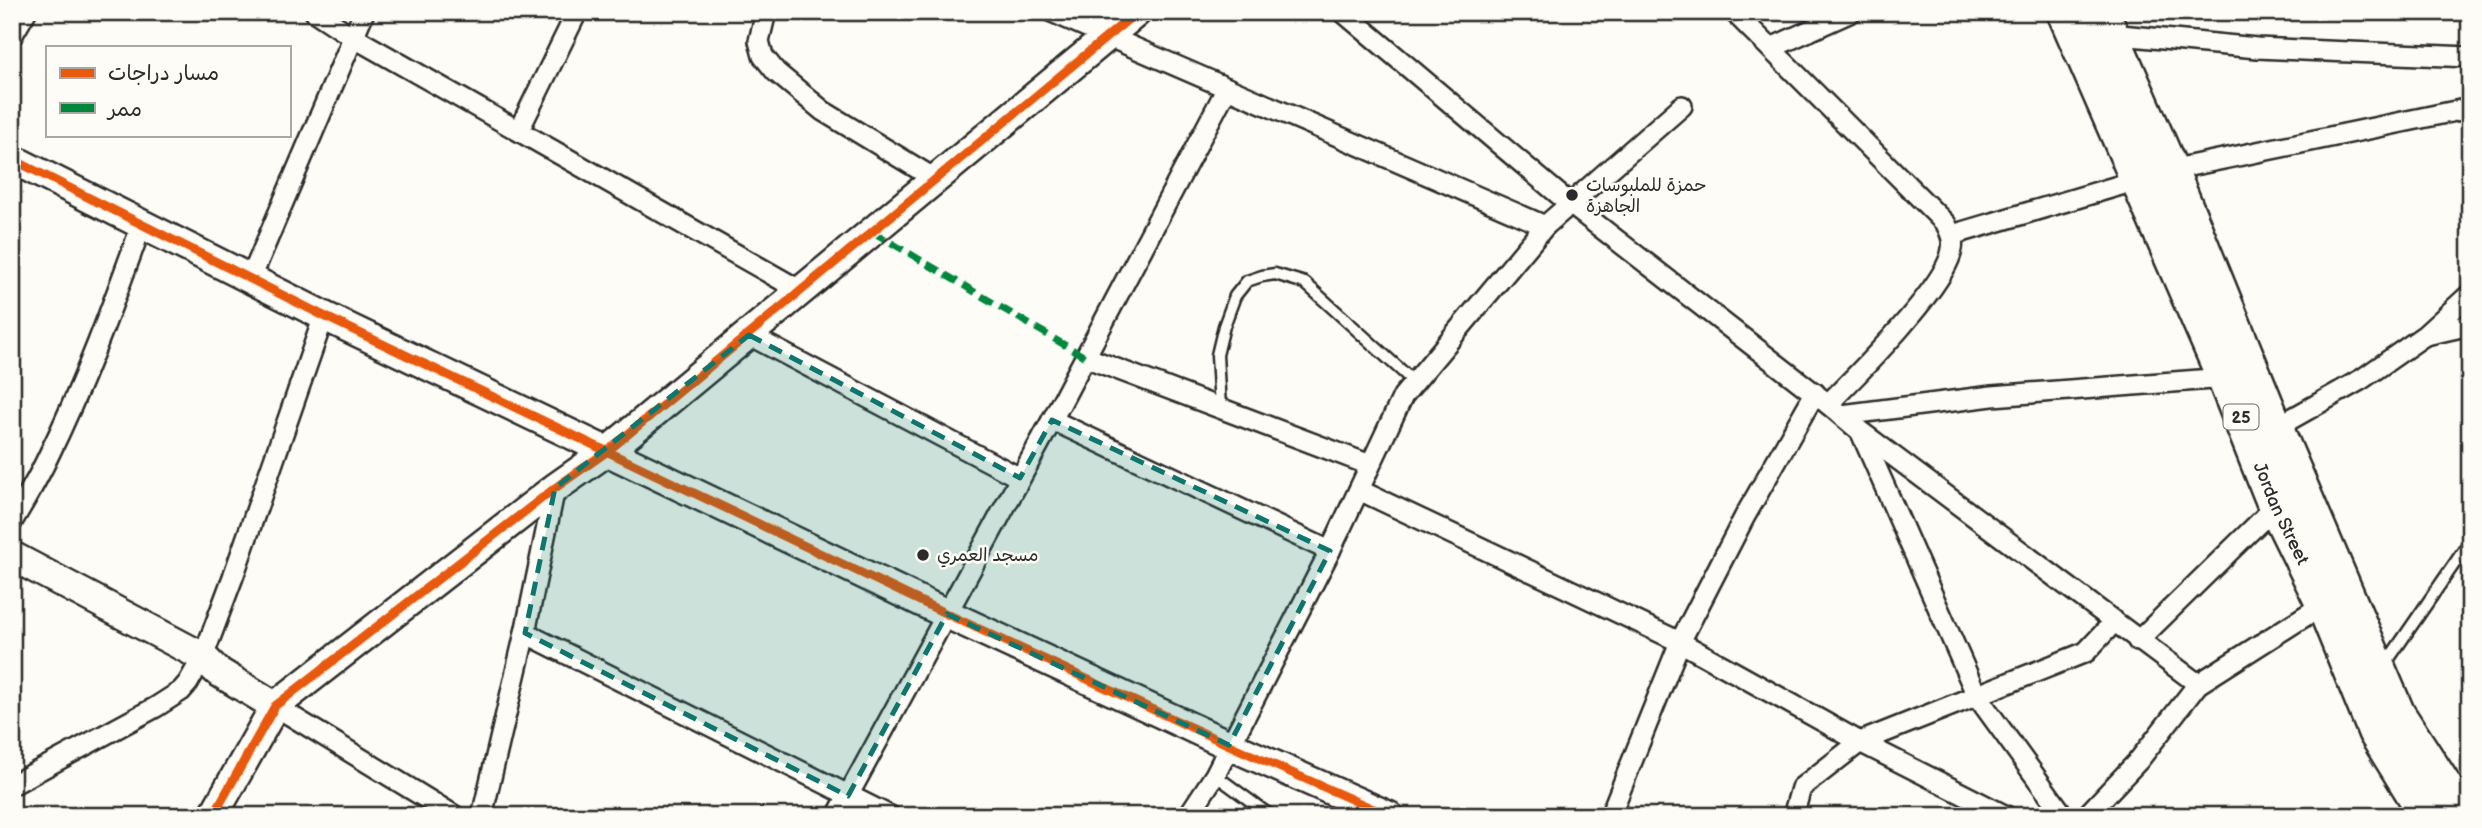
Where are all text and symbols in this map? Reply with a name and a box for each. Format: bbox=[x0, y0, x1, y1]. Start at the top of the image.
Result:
legend bbox=[46, 46, 290, 136]
text: مسار دراجات bbox=[108, 61, 219, 86]
text: ممر bbox=[106, 97, 142, 122]
place label: حمزة للملبوسات الجاهزة bbox=[1586, 175, 1707, 217]
marker: حمزة للملبوسات الجاهزة bbox=[1564, 187, 1580, 203]
road number: 25 bbox=[2224, 404, 2258, 430]
street label: Jordan Street bbox=[2249, 459, 2313, 569]
place label: مسجد العمري bbox=[937, 545, 1039, 568]
marker: مسجد العمري bbox=[915, 547, 931, 563]

